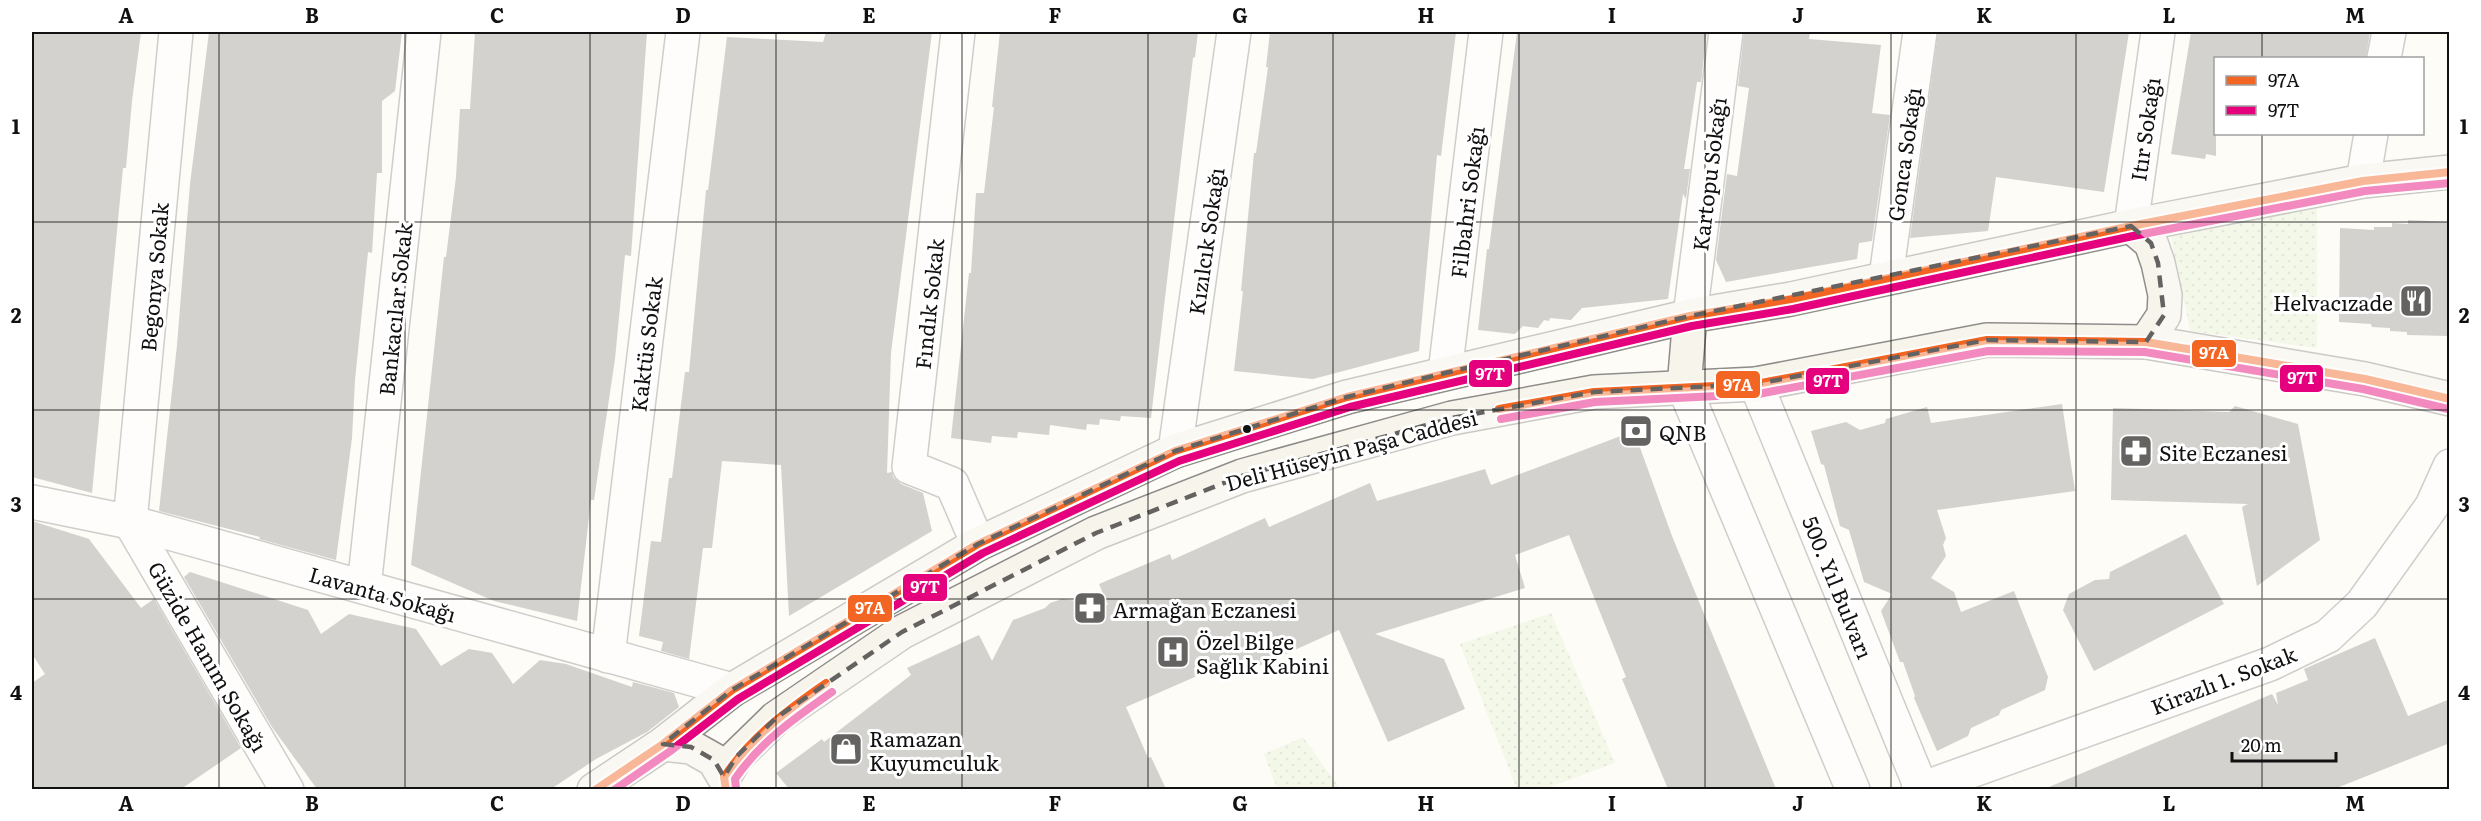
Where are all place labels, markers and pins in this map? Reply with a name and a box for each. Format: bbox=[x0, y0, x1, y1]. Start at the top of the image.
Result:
restaurant icon: Helvacızade bbox=[2398, 283, 2434, 319]
place label: Helvacızade bbox=[2273, 286, 2393, 317]
bank icon: QNB bbox=[1618, 413, 1654, 449]
place label: QNB bbox=[1659, 416, 1706, 447]
unlabelled marker bbox=[1241, 423, 1253, 435]
pharmacy icon: Site Eczanesi bbox=[2118, 433, 2154, 469]
place label: Site Eczanesi bbox=[2159, 436, 2287, 467]
pharmacy icon: Armağan Eczanesi bbox=[1072, 590, 1108, 626]
place label: Armağan Eczanesi bbox=[1113, 593, 1296, 624]
place label: Özel Bilge Sağlık Kabini bbox=[1196, 625, 1329, 680]
hospital icon: Özel Bilge Sağlık Kabini bbox=[1155, 634, 1191, 670]
place label: Ramazan Kuyumculuk bbox=[869, 722, 999, 777]
shop icon: Ramazan Kuyumculuk bbox=[828, 731, 864, 767]

